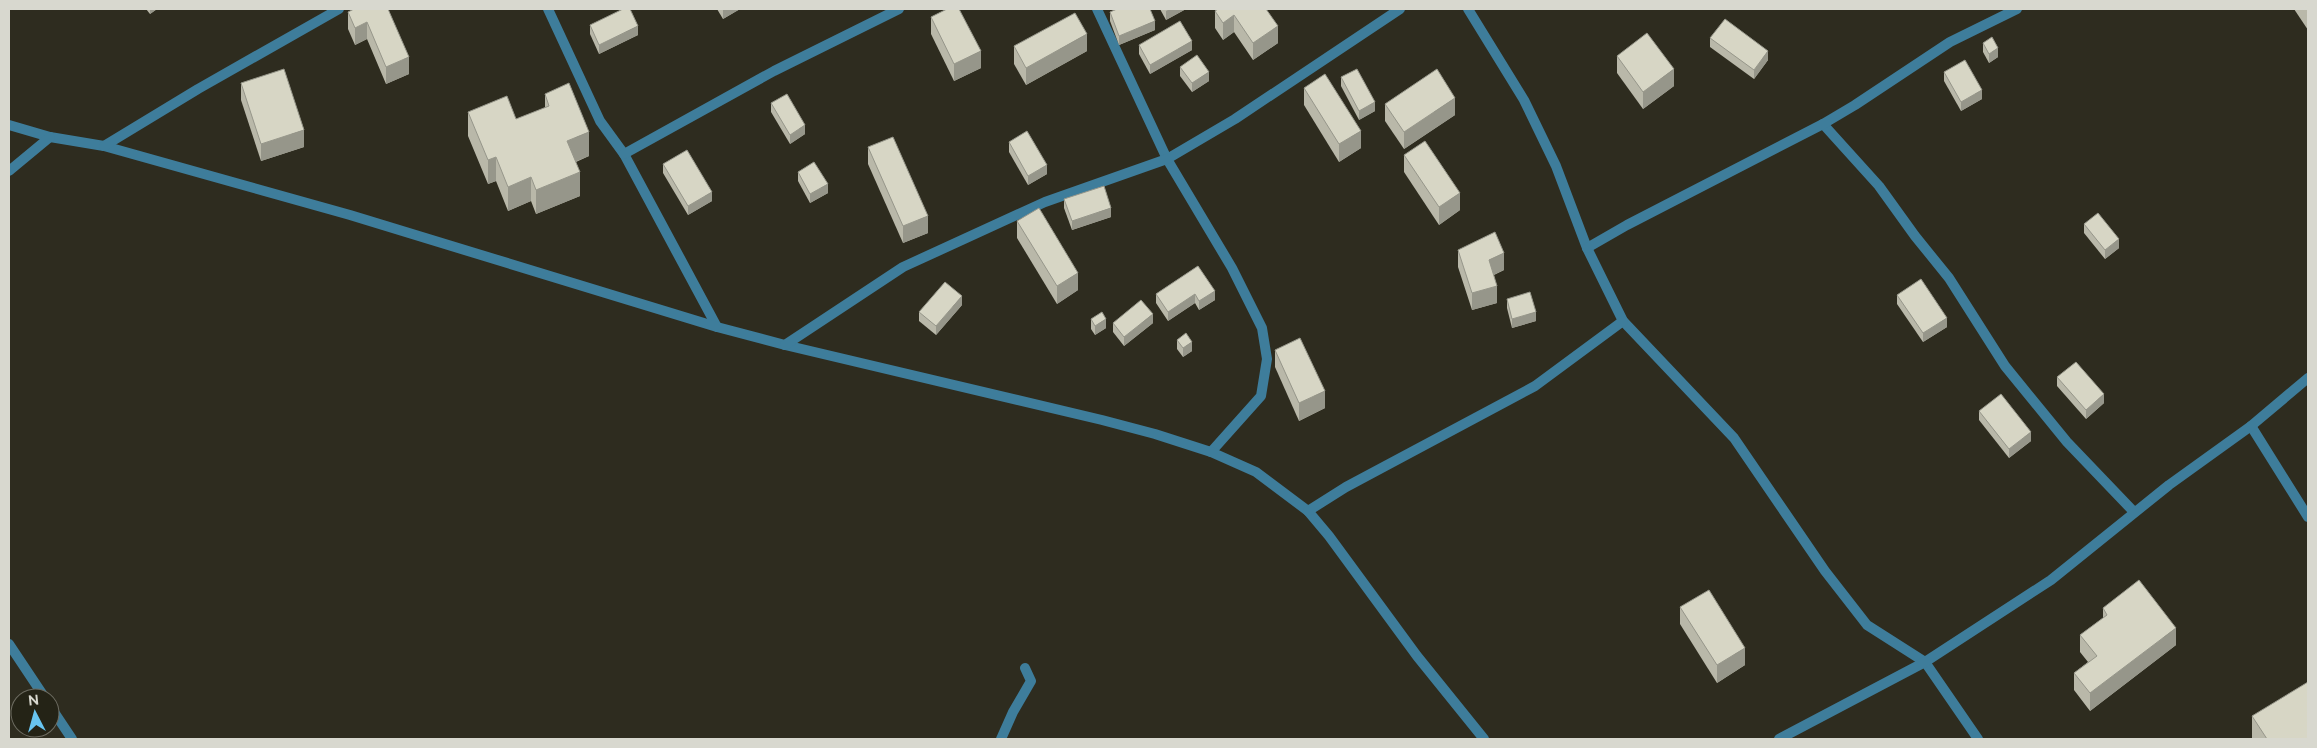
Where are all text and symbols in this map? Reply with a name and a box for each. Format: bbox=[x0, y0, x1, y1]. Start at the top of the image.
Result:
north arrow bbox=[10, 688, 60, 738]
text: N bbox=[27, 692, 40, 709]

